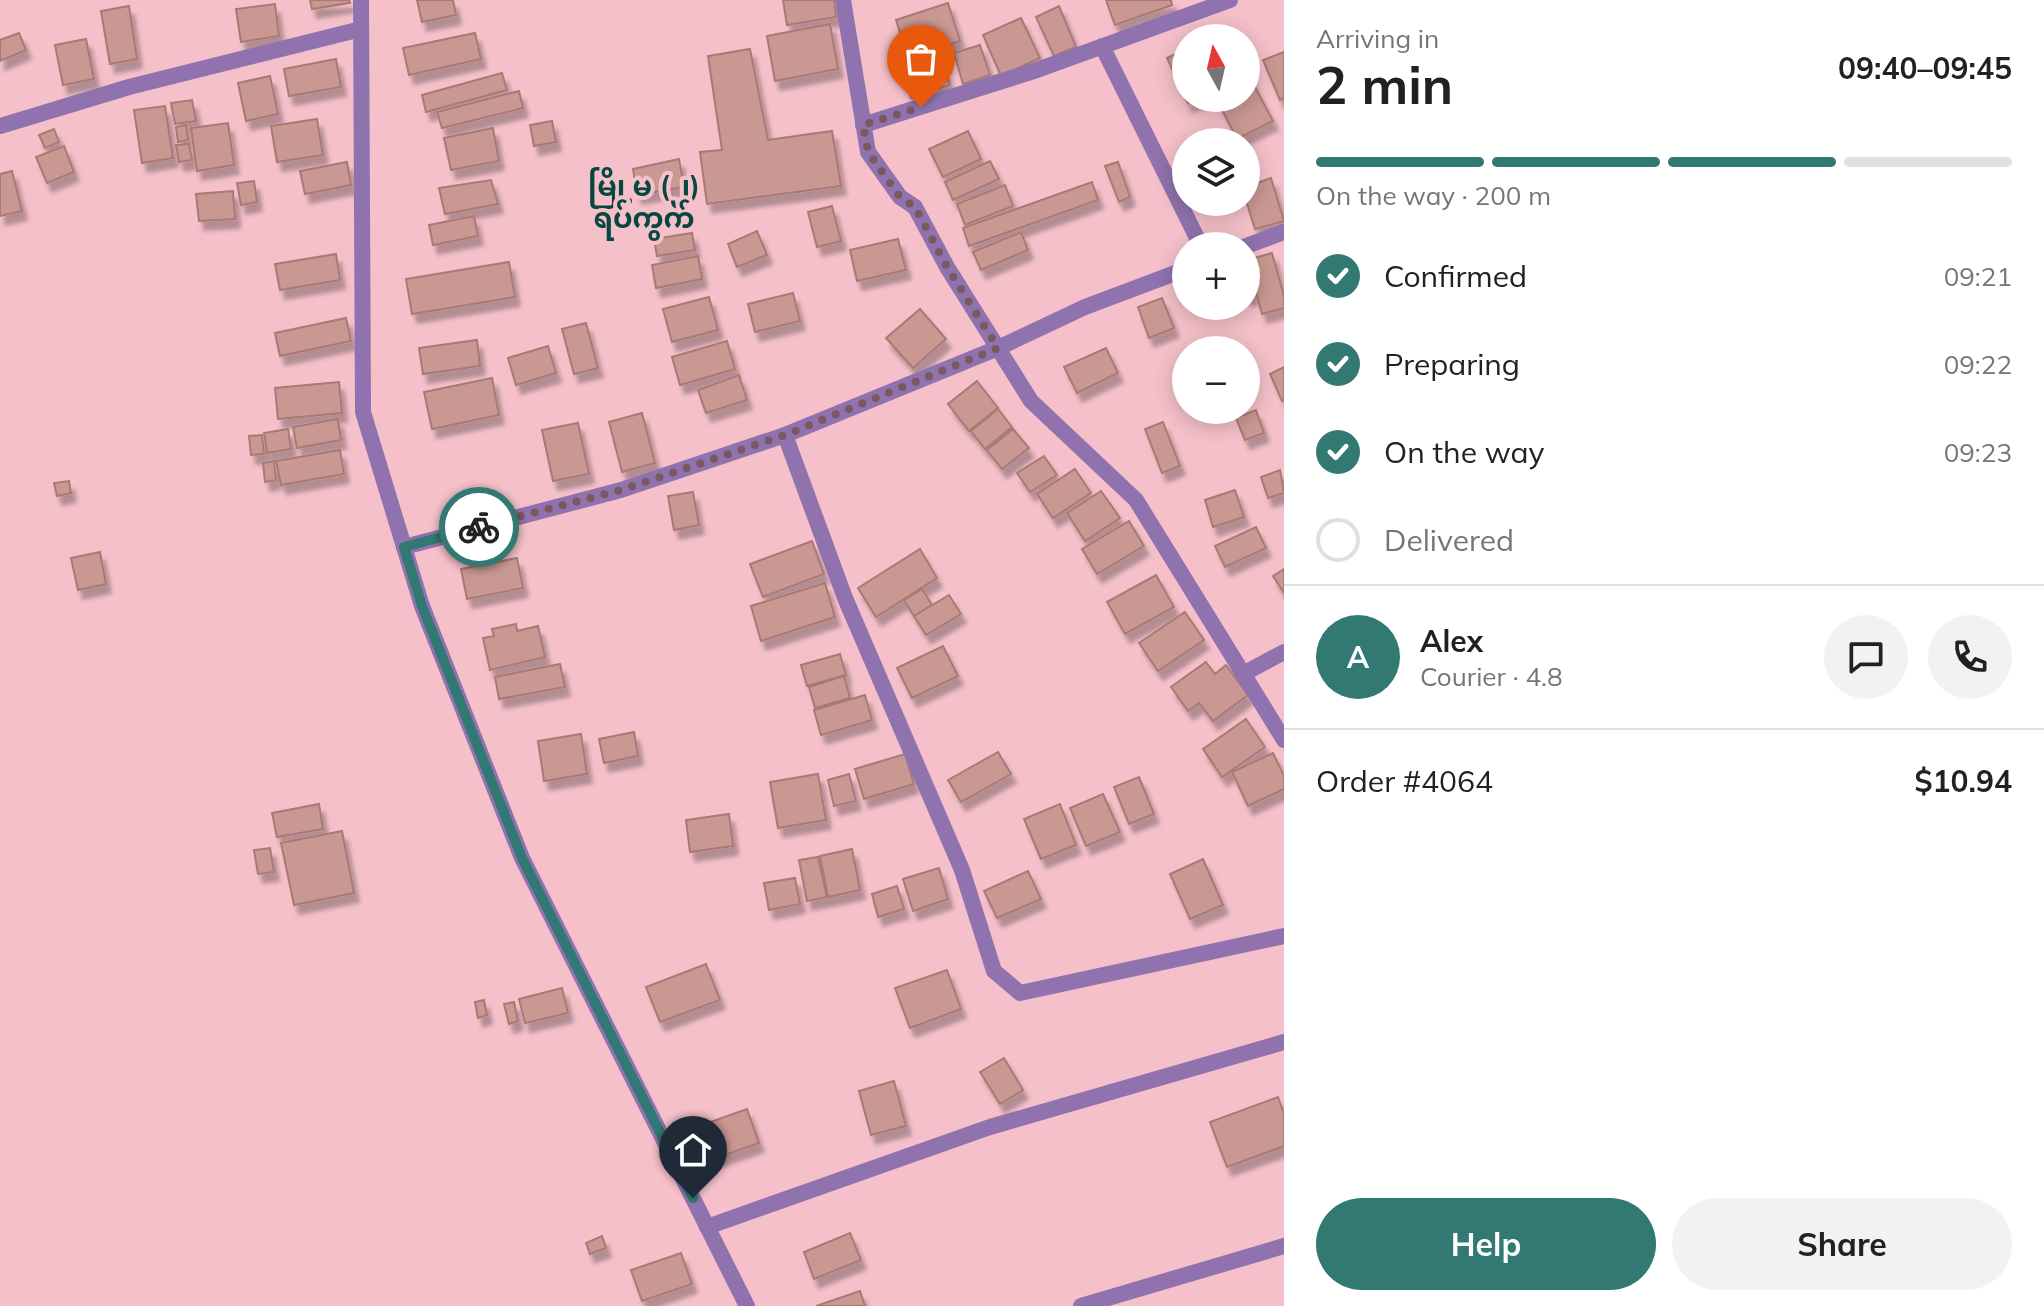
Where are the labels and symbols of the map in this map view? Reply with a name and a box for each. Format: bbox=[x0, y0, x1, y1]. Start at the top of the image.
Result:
north arrow bbox=[1172, 24, 1260, 112]
pin bbox=[887, 25, 955, 107]
district label: မြို့မ (၂) ရပ်ကွက် bbox=[588, 167, 700, 241]
courier bbox=[439, 487, 519, 567]
pin bbox=[659, 1116, 727, 1198]

